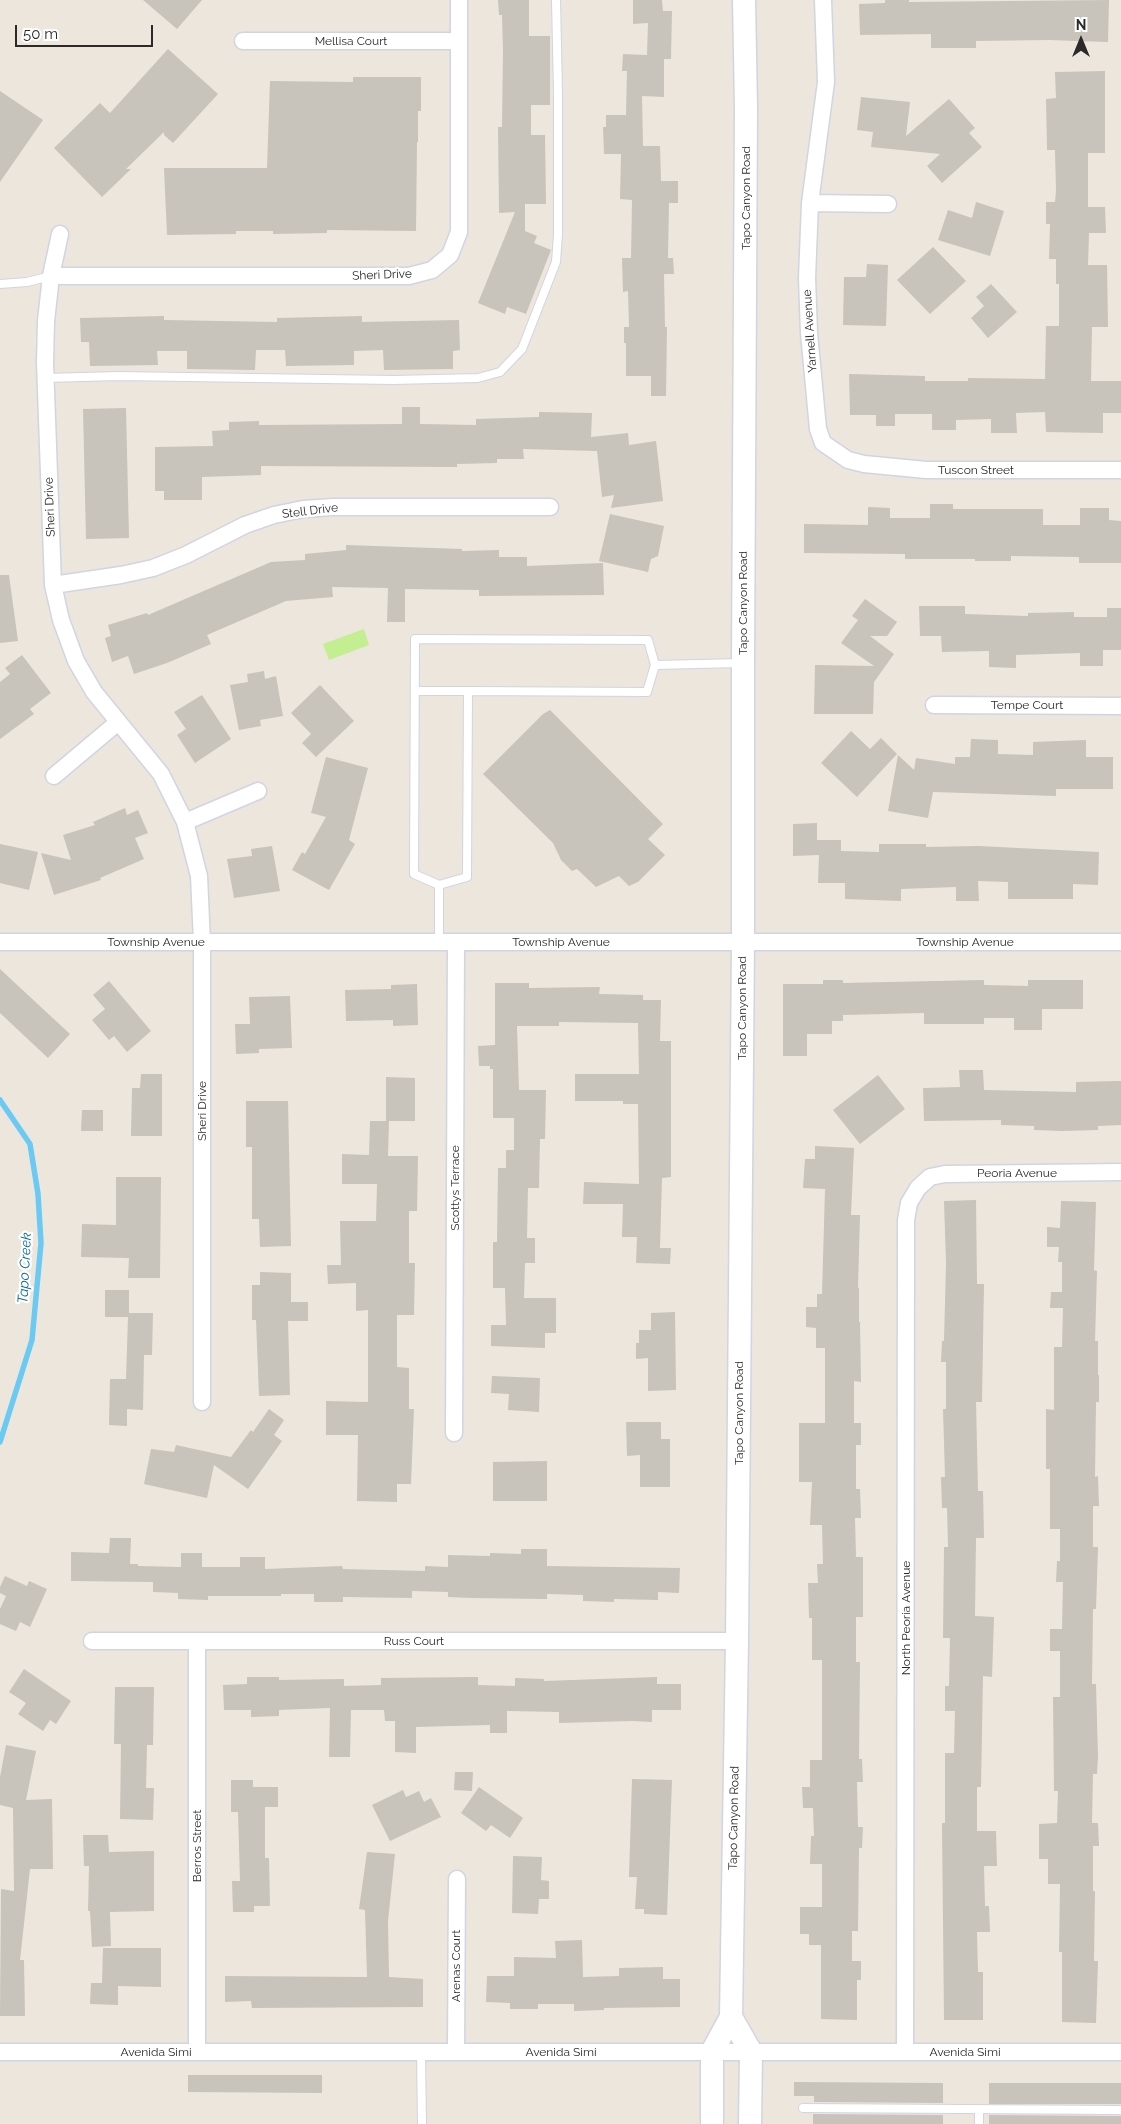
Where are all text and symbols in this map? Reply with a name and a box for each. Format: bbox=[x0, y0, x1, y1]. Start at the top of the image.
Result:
scale bar bbox=[18, 15, 155, 47]
north arrow bbox=[1056, 15, 1106, 65]
text: N bbox=[1076, 17, 1086, 33]
text: 50 m bbox=[23, 25, 58, 43]
street label: Mellisa Court bbox=[315, 34, 387, 48]
street label: Tapo Canyon Road bbox=[739, 146, 753, 250]
street label: Sheri Drive bbox=[352, 267, 412, 283]
street label: Yarnell Avenue bbox=[800, 289, 820, 373]
street label: Tuscon Street bbox=[938, 463, 1014, 477]
street label: Sheri Drive bbox=[42, 477, 58, 537]
street label: Stell Drive bbox=[281, 500, 339, 522]
street label: Tapo Canyon Road bbox=[736, 551, 750, 655]
street label: Tempe Court bbox=[991, 698, 1063, 712]
street label: Township Avenue bbox=[107, 935, 205, 949]
street label: Township Avenue bbox=[512, 935, 610, 949]
street label: Township Avenue bbox=[916, 935, 1014, 949]
street label: Tapo Canyon Road bbox=[735, 956, 749, 1060]
street label: Sheri Drive bbox=[195, 1081, 209, 1141]
street label: Scottys Terrace bbox=[448, 1145, 462, 1231]
street label: Peoria Avenue bbox=[977, 1166, 1057, 1180]
water label: Tapo Creek bbox=[15, 1232, 35, 1304]
street label: Tapo Canyon Road bbox=[732, 1361, 746, 1465]
street label: North Peoria Avenue bbox=[899, 1561, 913, 1675]
street label: Russ Court bbox=[384, 1634, 444, 1648]
street label: Tapo Canyon Road bbox=[726, 1766, 742, 1870]
street label: Berros Street bbox=[190, 1810, 204, 1882]
street label: Arenas Court bbox=[449, 1930, 463, 2002]
street label: Avenida Simi bbox=[120, 2045, 192, 2059]
street label: Avenida Simi bbox=[525, 2045, 597, 2059]
street label: Avenida Simi bbox=[929, 2045, 1001, 2059]

